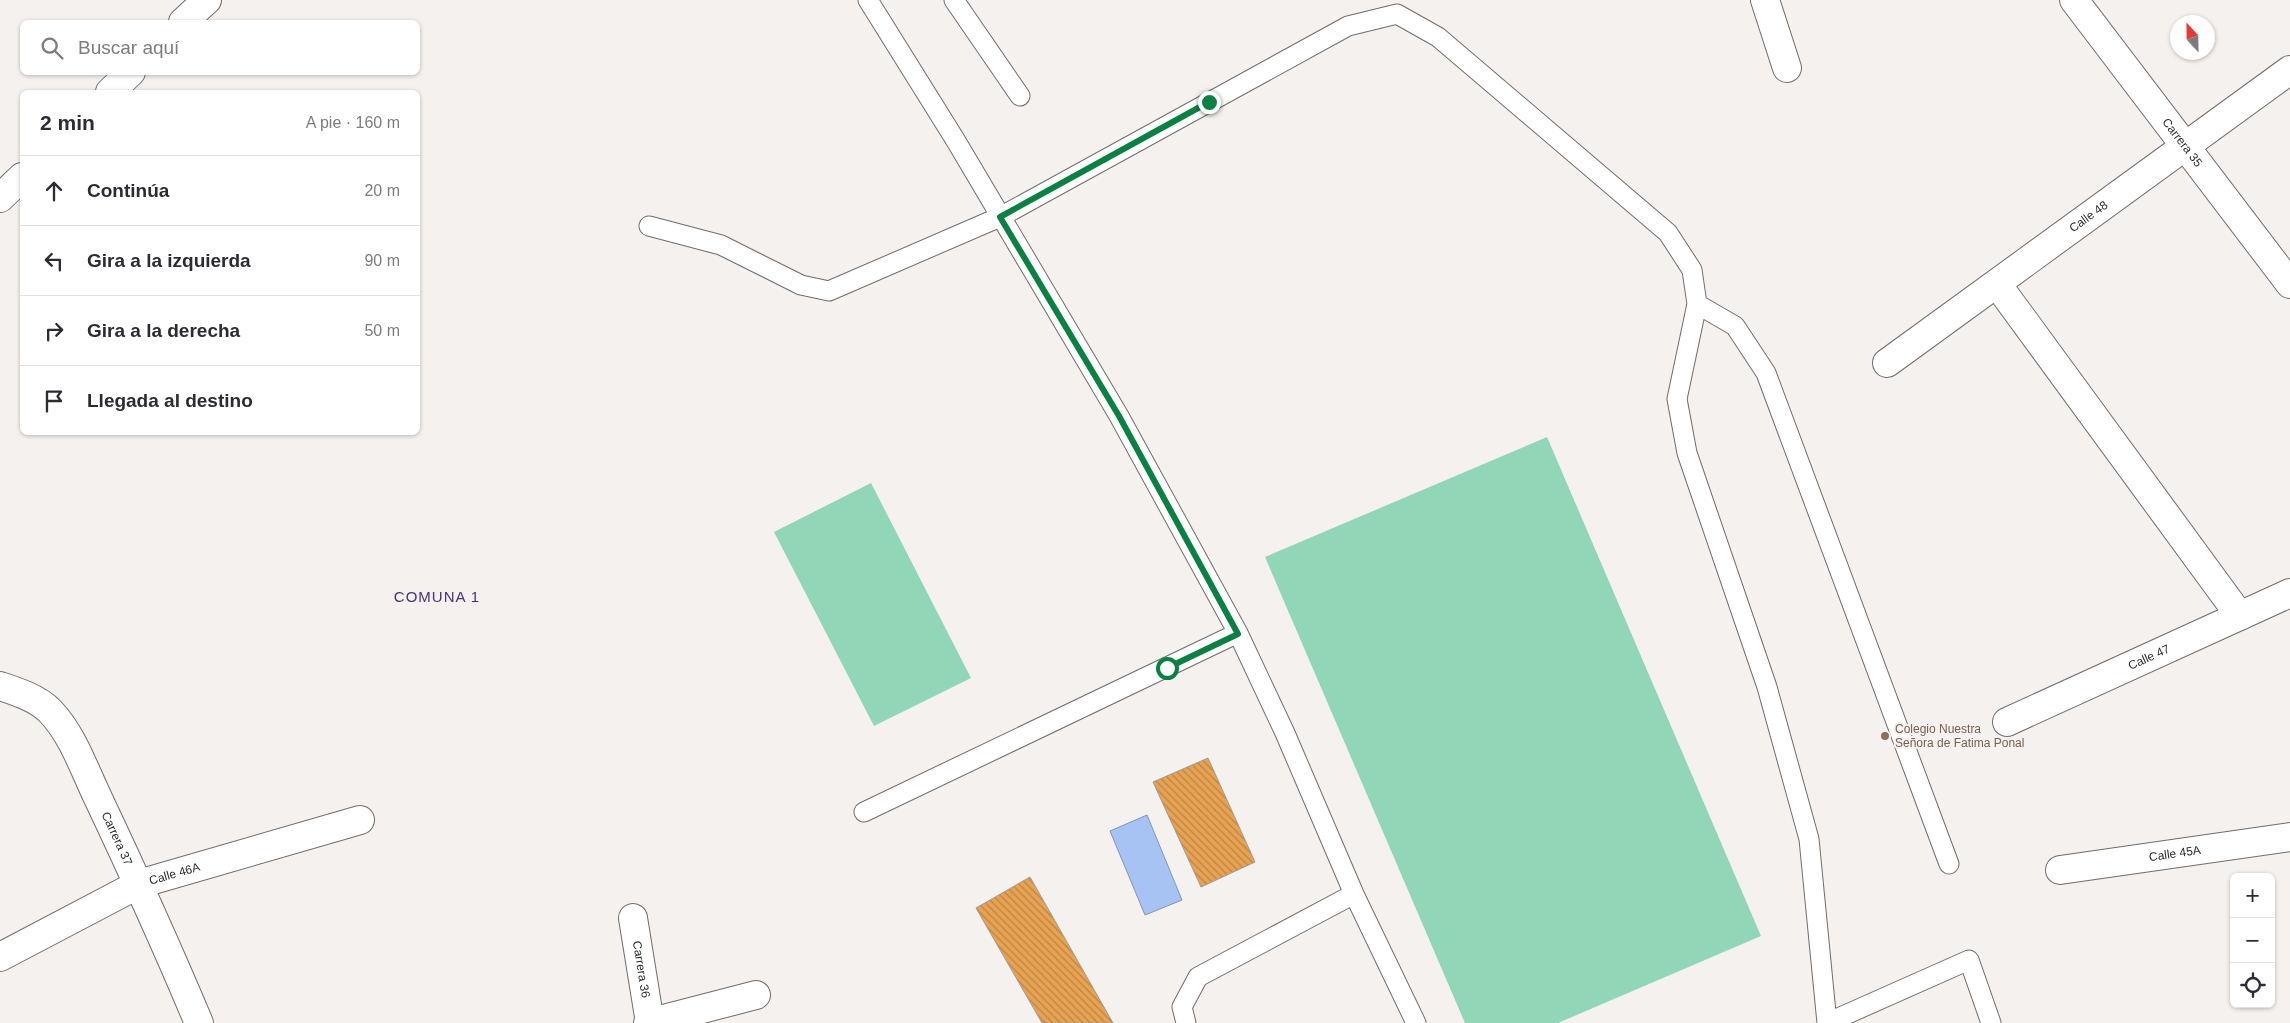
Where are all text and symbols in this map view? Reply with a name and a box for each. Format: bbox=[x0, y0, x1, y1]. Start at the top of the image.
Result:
north arrow bbox=[2170, 15, 2215, 60]
search box bbox=[20, 20, 420, 75]
icon: search bbox=[38, 34, 66, 62]
text: Buscar aquí bbox=[78, 37, 179, 58]
route end bbox=[1198, 91, 1221, 114]
text: 2 min bbox=[40, 111, 95, 134]
text: A pie · 160 m bbox=[306, 114, 400, 131]
street label: Carrera 35 bbox=[2159, 115, 2206, 170]
icon: ahead bbox=[40, 177, 68, 205]
text: Continúa bbox=[87, 180, 169, 201]
text: 20 m bbox=[364, 182, 400, 199]
street label: Calle 48 bbox=[2066, 198, 2111, 235]
icon: left bbox=[40, 247, 68, 275]
text: Gira a la izquierda bbox=[87, 250, 251, 271]
text: 90 m bbox=[364, 252, 400, 269]
icon: right bbox=[40, 317, 68, 345]
text: Gira a la derecha bbox=[87, 320, 240, 341]
text: 50 m bbox=[364, 322, 400, 339]
icon: arrive bbox=[40, 387, 68, 415]
text: Llegada al destino bbox=[87, 390, 253, 411]
district label: COMUNA 1 bbox=[394, 588, 480, 605]
street label: Calle 47 bbox=[2126, 642, 2172, 673]
route start bbox=[1156, 657, 1179, 680]
place label: Colegio Nuestra Señora de Fatima Ponal bbox=[1895, 722, 2024, 750]
marker: Colegio Nuestra Señora de Fatima Ponal bbox=[1879, 730, 1891, 742]
street label: Carrera 37 bbox=[98, 809, 136, 868]
street label: Calle 45A bbox=[2148, 843, 2202, 864]
street label: Calle 46A bbox=[148, 860, 202, 888]
map controls bbox=[2230, 873, 2275, 1008]
button: + bbox=[2230, 873, 2275, 918]
button: − bbox=[2230, 918, 2275, 963]
street label: Carrera 36 bbox=[630, 940, 653, 999]
button: locate bbox=[2230, 963, 2275, 1008]

